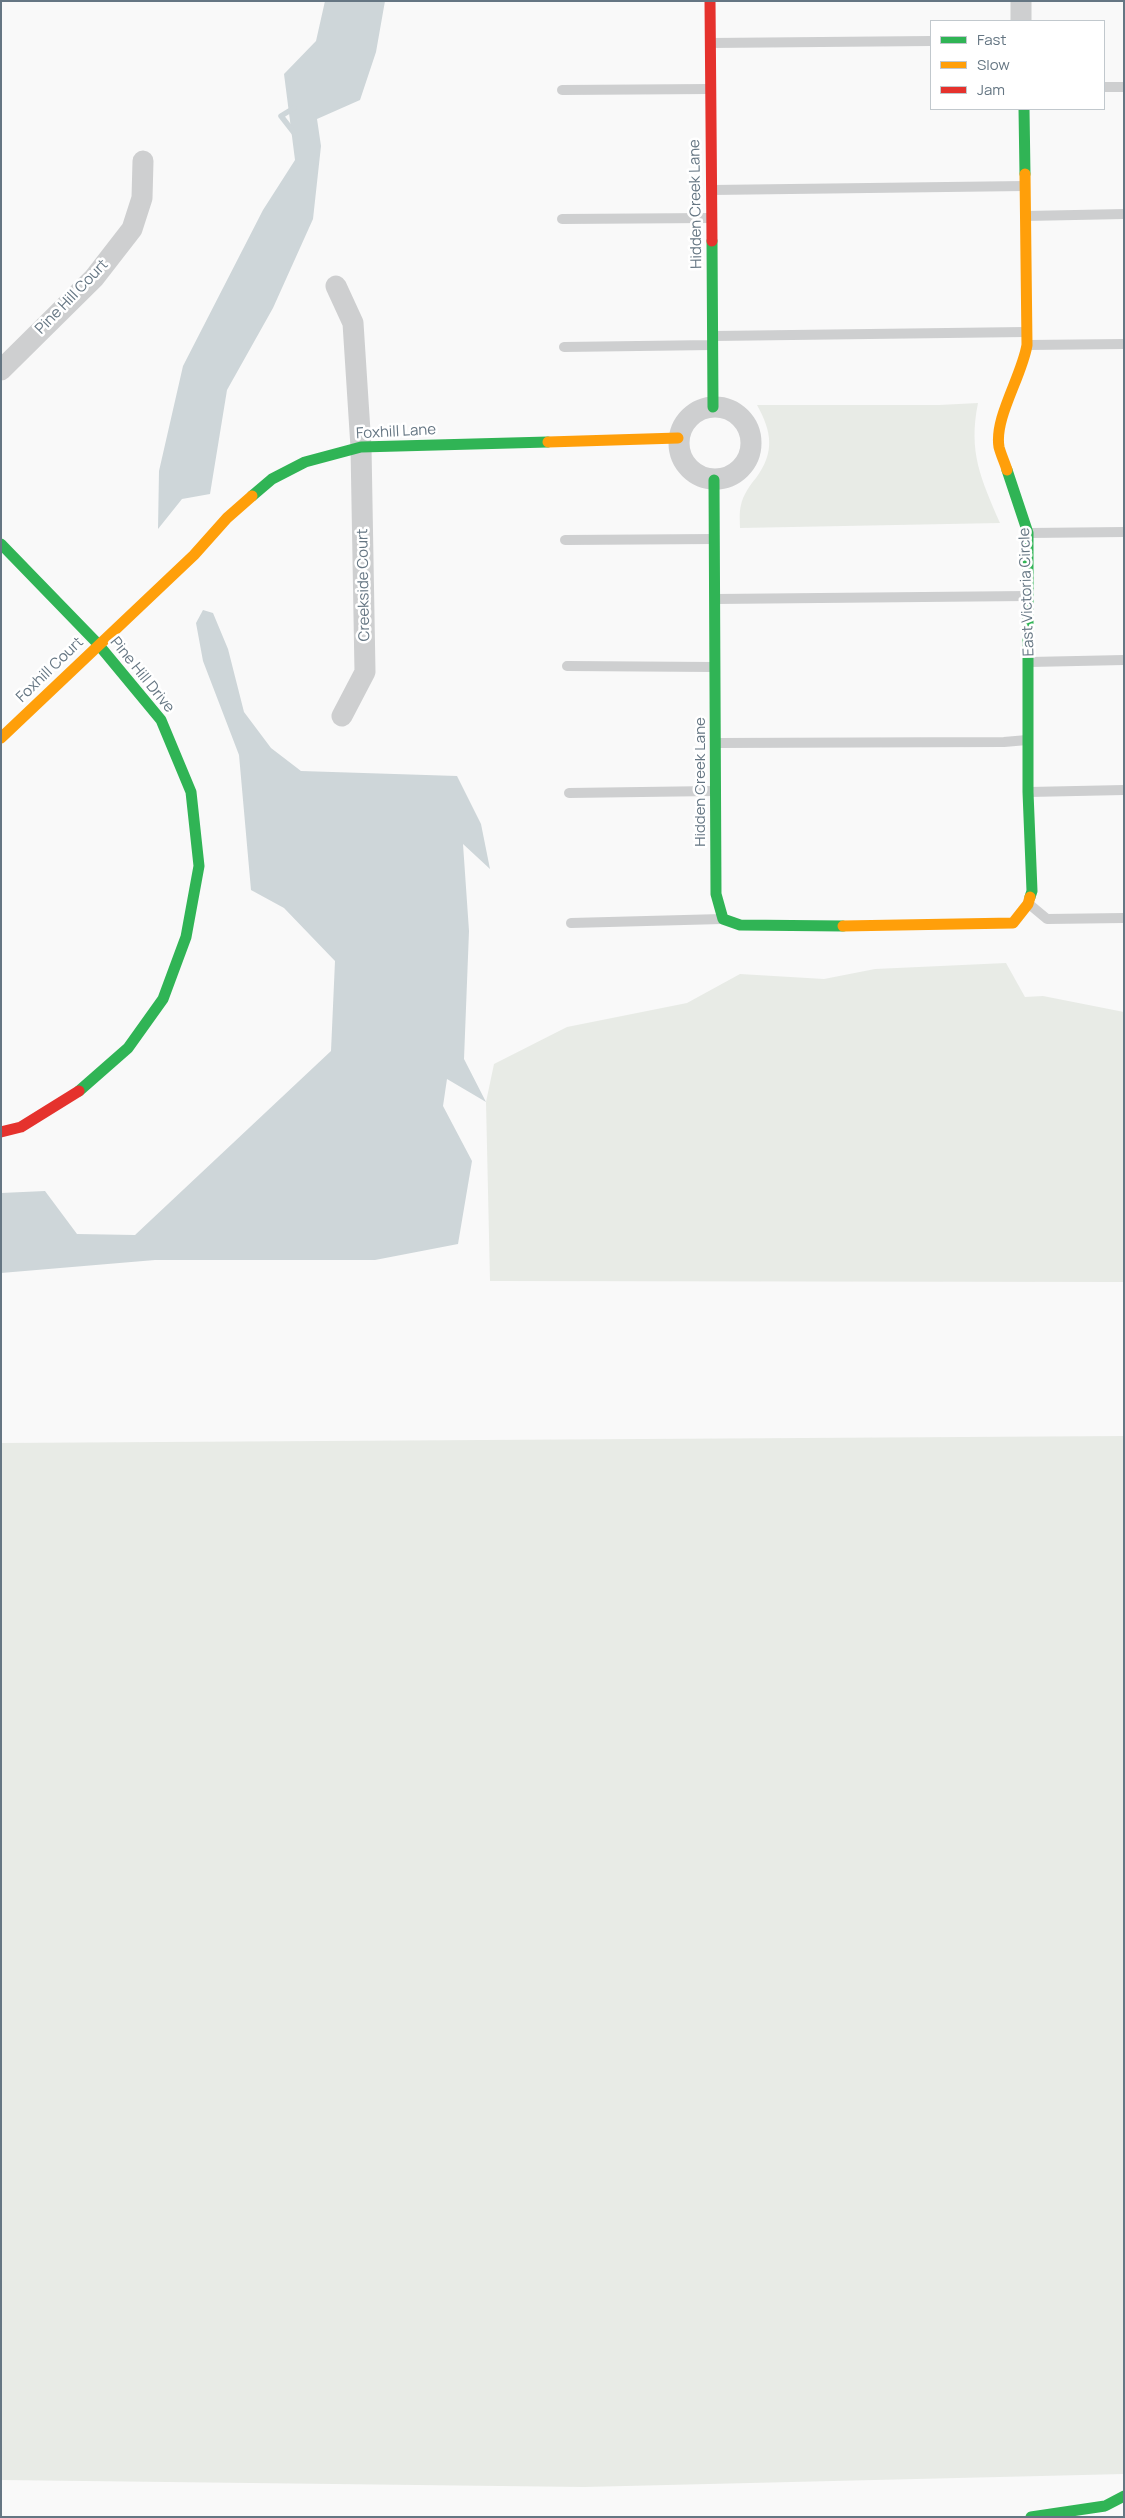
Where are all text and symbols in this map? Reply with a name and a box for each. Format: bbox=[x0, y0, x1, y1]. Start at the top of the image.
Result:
legend bbox=[930, 20, 1105, 110]
text: Fast bbox=[977, 29, 1006, 50]
text: Slow bbox=[977, 54, 1010, 75]
text: Jam bbox=[977, 79, 1005, 100]
street label: Hidden Creek Lane bbox=[686, 139, 706, 269]
street label: Pine Hill Court bbox=[32, 256, 112, 338]
street label: Foxhill Lane bbox=[356, 421, 436, 443]
street label: East Victoria Circle bbox=[1016, 527, 1038, 657]
street label: Creekside Court bbox=[354, 528, 374, 642]
street label: Foxhill Court bbox=[13, 634, 87, 706]
street label: Pine Hill Drive bbox=[106, 634, 178, 716]
street label: Hidden Creek Lane bbox=[692, 717, 710, 847]

